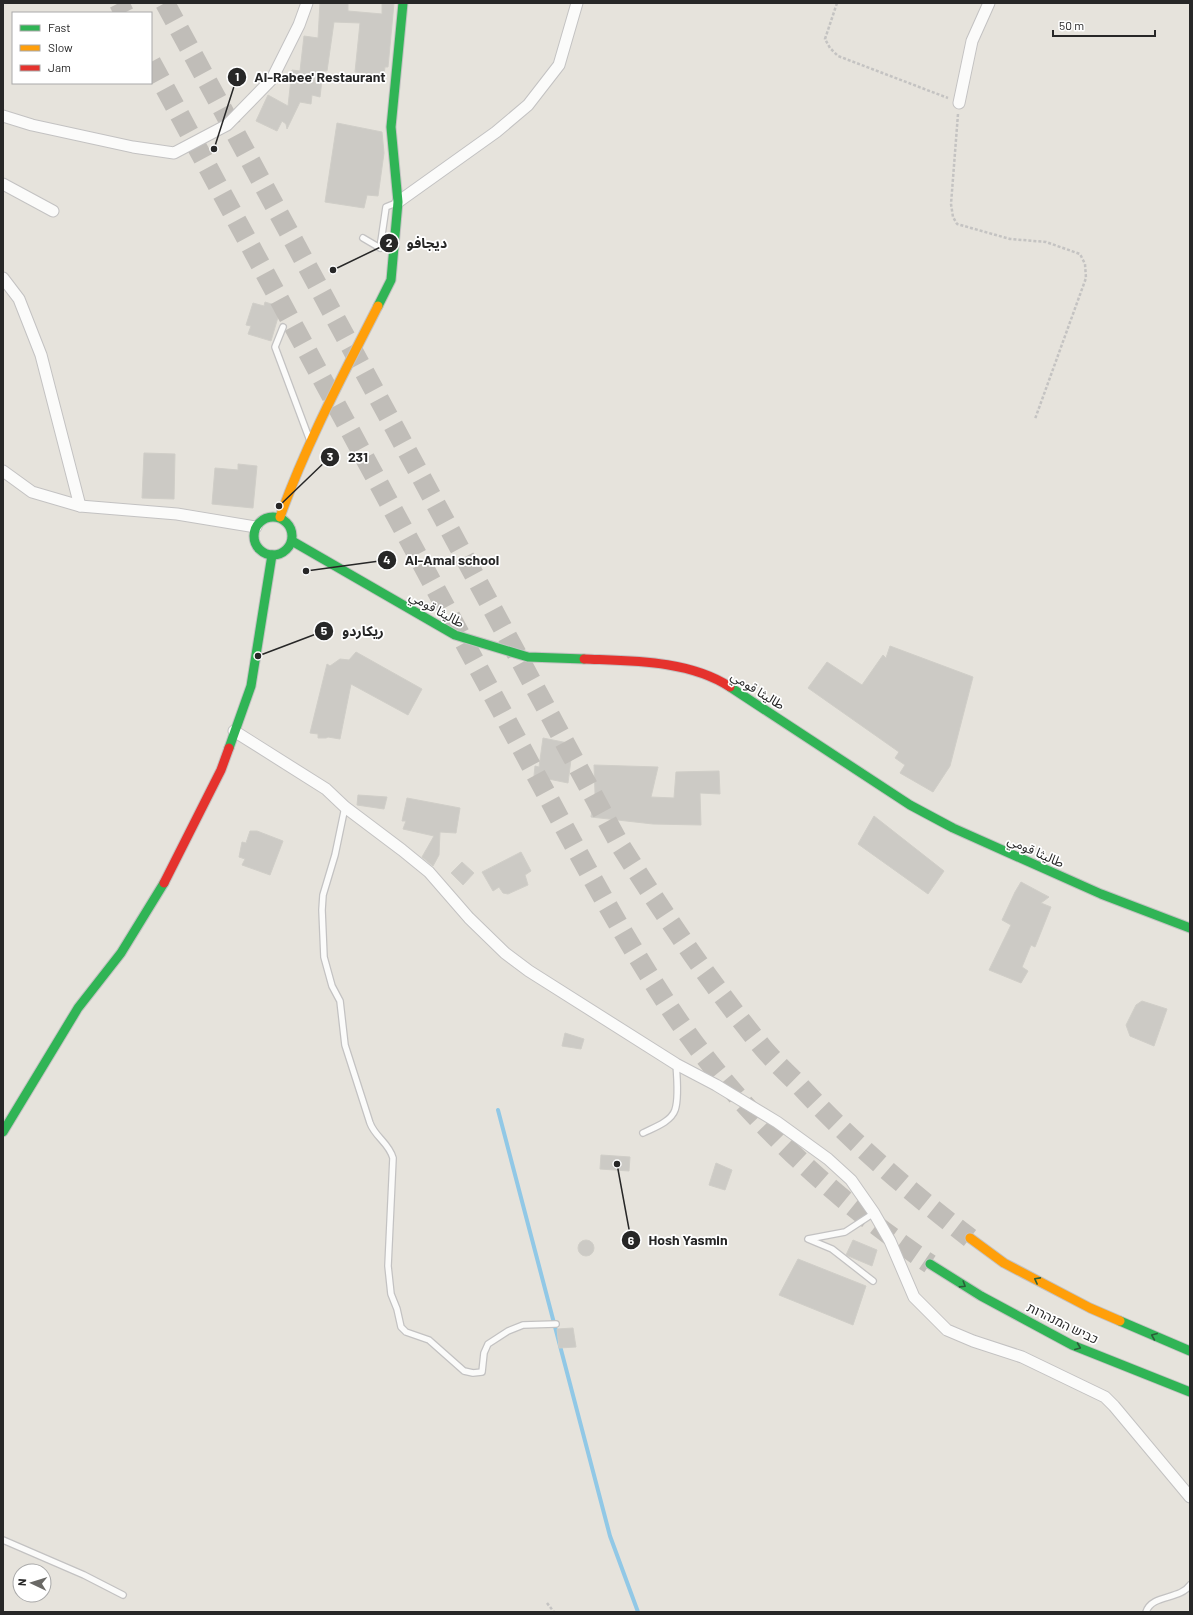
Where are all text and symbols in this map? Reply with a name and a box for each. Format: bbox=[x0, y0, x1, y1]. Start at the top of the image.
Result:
legend bbox=[12, 12, 152, 84]
scale bar bbox=[1053, 12, 1155, 38]
text: 50 m bbox=[1059, 18, 1084, 32]
text: Fast bbox=[48, 20, 71, 34]
text: Slow bbox=[48, 40, 73, 54]
text: Jam bbox=[48, 60, 71, 74]
callout: Al-Rabee' Restaurant bbox=[227, 64, 394, 90]
text: Al-Rabee' Restaurant bbox=[254, 68, 386, 85]
text: 1 bbox=[235, 69, 239, 83]
callout: ديجافو bbox=[379, 230, 455, 256]
text: ديجافو bbox=[407, 234, 447, 251]
text: 2 bbox=[386, 235, 393, 249]
callout: 231 bbox=[320, 444, 376, 470]
text: 231 bbox=[348, 448, 368, 465]
text: 3 bbox=[327, 449, 333, 463]
callout: Al-Amal school bbox=[377, 547, 507, 573]
text: Al-Amal school bbox=[405, 551, 499, 568]
text: 4 bbox=[383, 552, 391, 566]
street label: طاليثا قومي bbox=[405, 587, 467, 633]
callout: ريكاردو bbox=[314, 618, 392, 644]
text: ريكاردو bbox=[342, 622, 384, 640]
text: 5 bbox=[321, 623, 328, 637]
street label: طاليثا قومي bbox=[727, 667, 788, 715]
street label: طاليثا قومي bbox=[1004, 831, 1067, 873]
callout: Hosh Yasmin bbox=[621, 1227, 736, 1253]
text: Hosh Yasmin bbox=[648, 1231, 728, 1248]
text: 6 bbox=[628, 1233, 635, 1247]
one-way arrow bbox=[1033, 1277, 1041, 1285]
one-way arrow bbox=[959, 1280, 966, 1288]
street label: כביש המנהרות bbox=[1025, 1299, 1101, 1347]
one-way arrow bbox=[1151, 1332, 1158, 1340]
one-way arrow bbox=[1073, 1342, 1081, 1350]
north arrow bbox=[12, 1563, 52, 1603]
text: N bbox=[15, 1578, 28, 1586]

